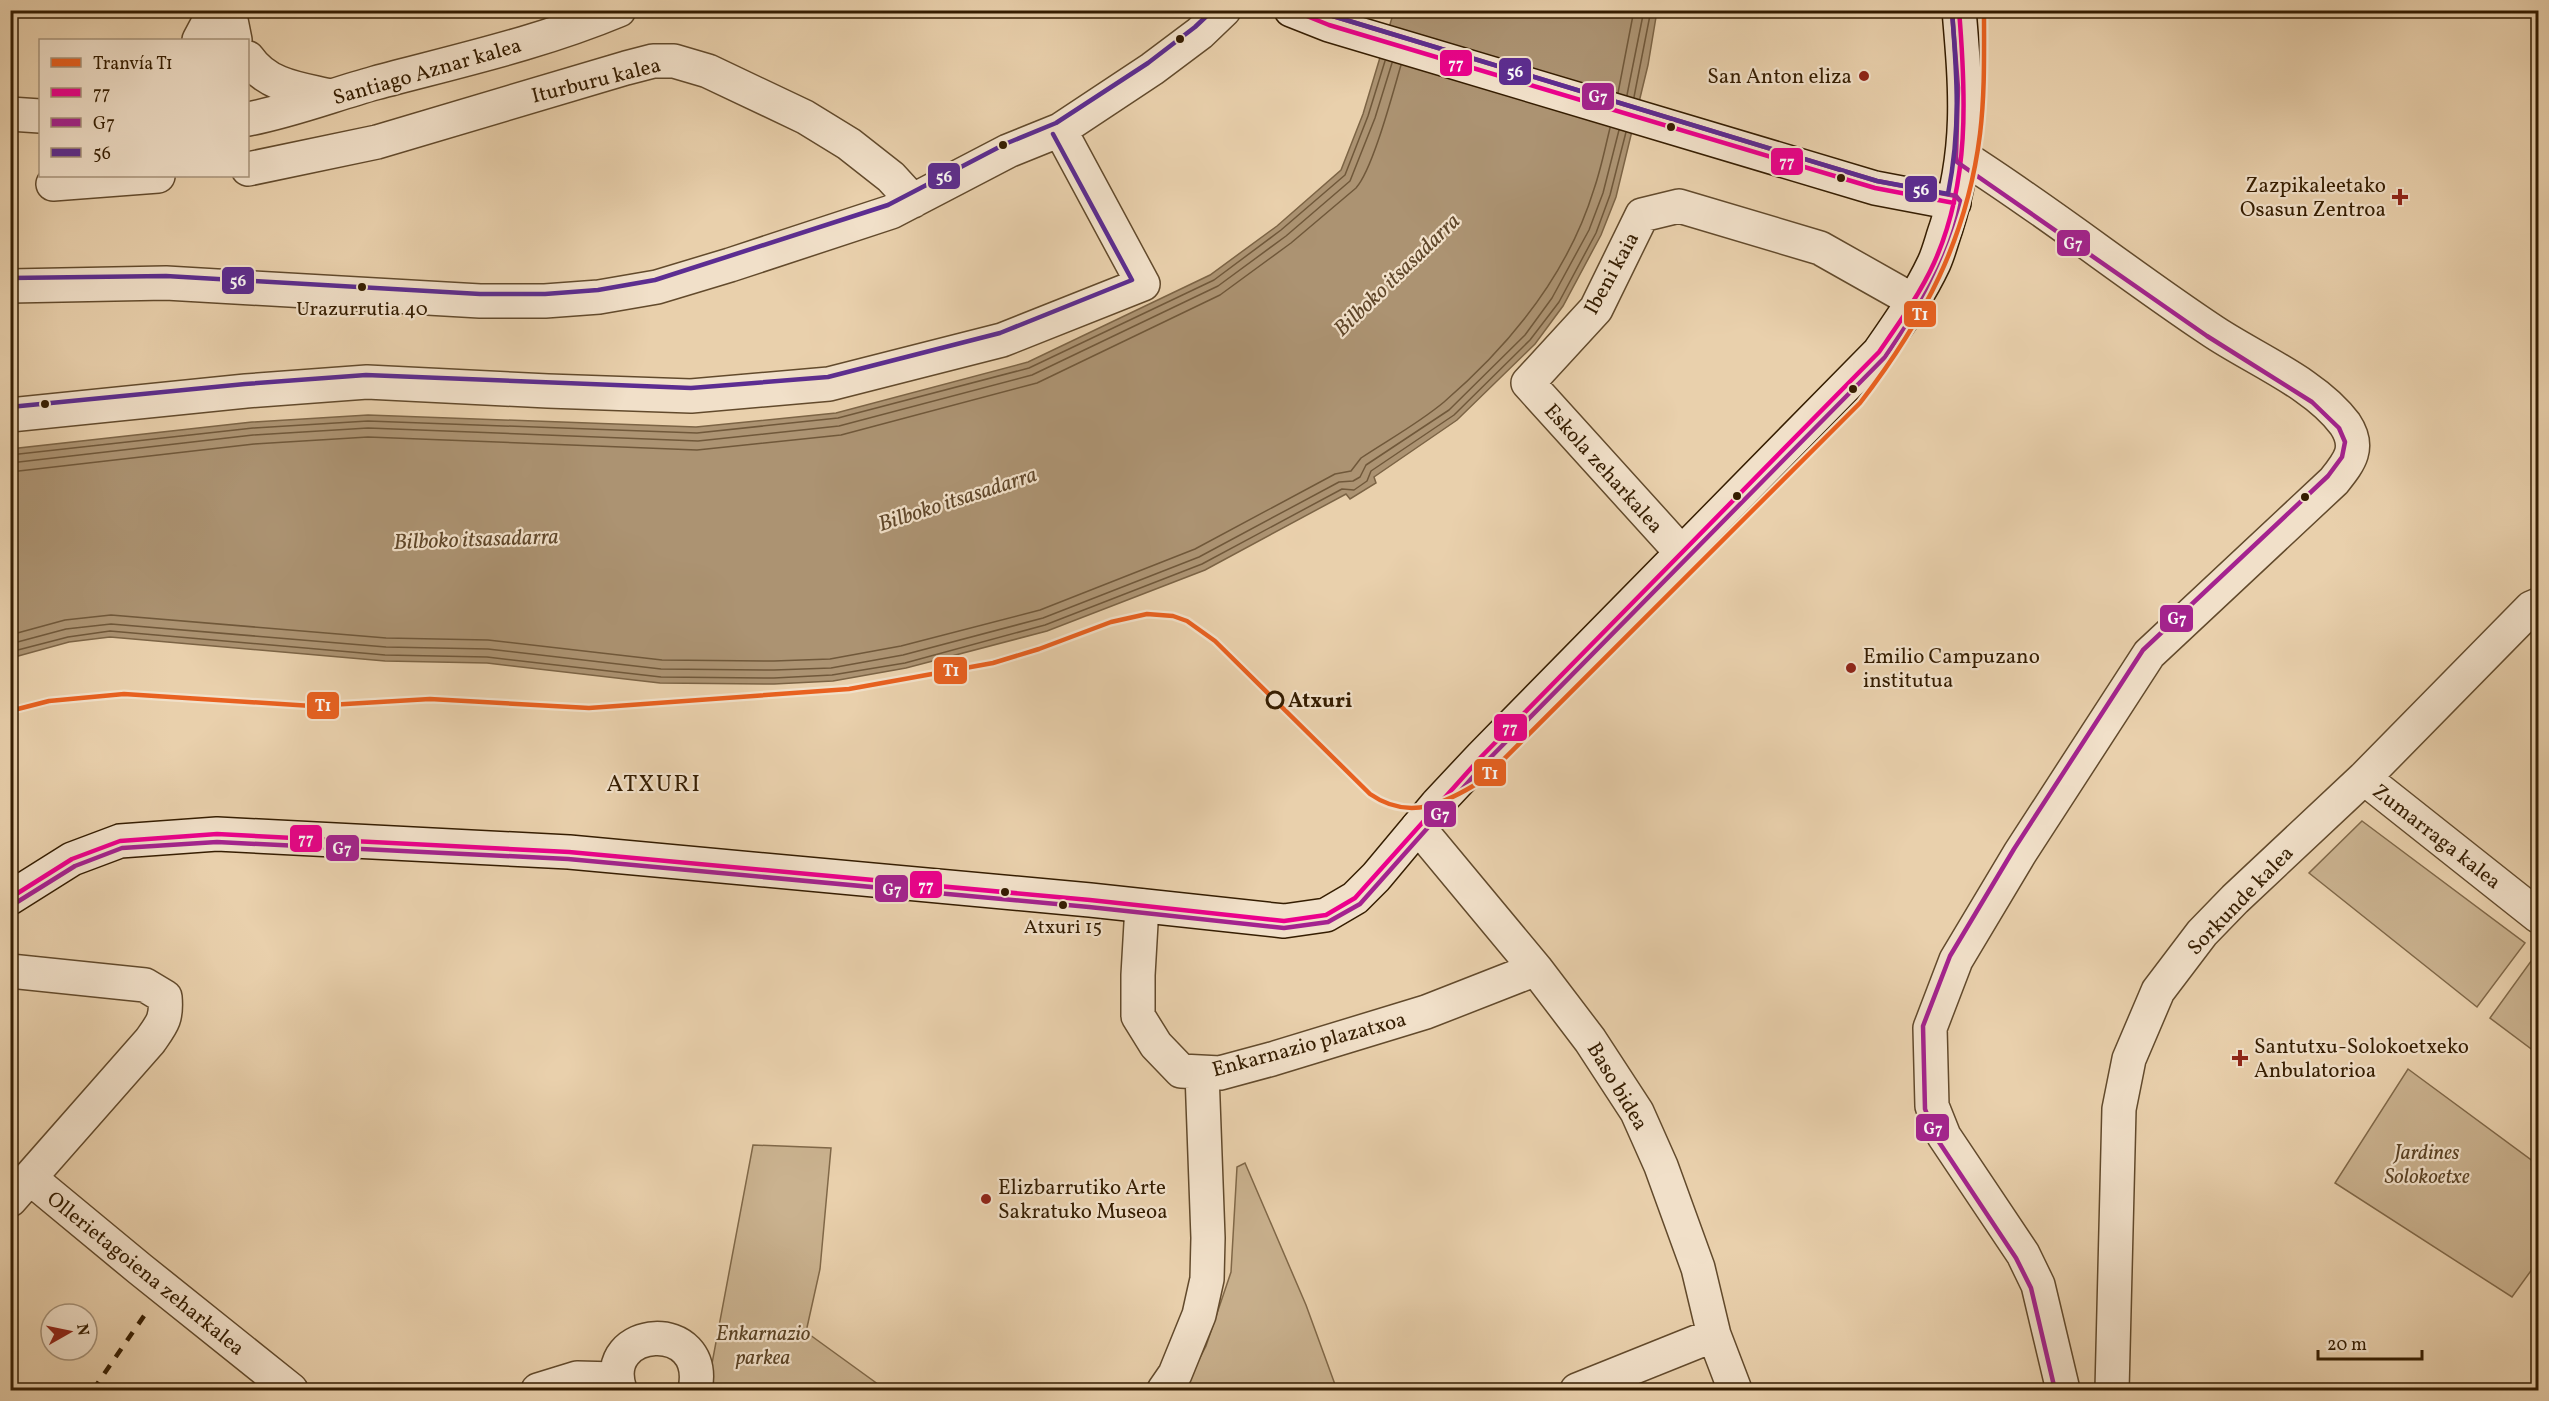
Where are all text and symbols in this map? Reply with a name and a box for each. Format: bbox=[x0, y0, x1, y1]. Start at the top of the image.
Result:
street label: Santiago Aznar kalea bbox=[330, 32, 525, 113]
unlabelled marker bbox=[1174, 33, 1186, 45]
legend bbox=[39, 39, 249, 177]
line badge: 77 bbox=[1439, 49, 1473, 77]
street label: Iturburu kalea bbox=[529, 51, 664, 112]
text: Tranvía T1 bbox=[93, 52, 173, 77]
text: 77 bbox=[1448, 54, 1464, 76]
line badge: 56 bbox=[1498, 57, 1532, 86]
text: 56 bbox=[1507, 62, 1523, 84]
place label: San Anton eliza bbox=[1707, 63, 1852, 92]
marker: San Anton eliza bbox=[1857, 69, 1871, 83]
text: 77 bbox=[93, 82, 110, 107]
line badge: G7 bbox=[1581, 82, 1615, 111]
text: G7 bbox=[1588, 87, 1608, 109]
text: G7 bbox=[93, 112, 115, 137]
unlabelled marker bbox=[1665, 121, 1677, 133]
unlabelled marker bbox=[997, 139, 1009, 151]
text: 56 bbox=[93, 142, 111, 167]
line badge: 77 bbox=[1770, 147, 1804, 176]
text: 77 bbox=[1779, 152, 1795, 174]
line badge: 56 bbox=[927, 162, 961, 190]
text: 56 bbox=[936, 167, 952, 189]
unlabelled marker bbox=[1835, 172, 1847, 184]
place label: Zazpikaleetako Osasun Zentroa bbox=[2240, 172, 2386, 225]
line badge: 56 bbox=[1904, 175, 1938, 203]
text: 56 bbox=[1913, 180, 1929, 202]
marker: Zazpikaleetako Osasun Zentroa bbox=[2391, 188, 2409, 206]
water label: Bilboko itsasadarra bbox=[1328, 207, 1468, 344]
street label: Ibeni kaia bbox=[1578, 227, 1647, 320]
line badge: G7 bbox=[2056, 229, 2091, 257]
text: G7 bbox=[2063, 234, 2083, 256]
line badge: 56 bbox=[221, 266, 255, 295]
text: 56 bbox=[230, 271, 246, 293]
marker: Urazurrutia 40 bbox=[356, 281, 368, 293]
place label: Urazurrutia 40 bbox=[296, 296, 428, 324]
line badge: T1 bbox=[1903, 300, 1937, 328]
text: T1 bbox=[1912, 305, 1928, 327]
unlabelled marker bbox=[1847, 383, 1859, 395]
unlabelled marker bbox=[39, 398, 51, 410]
street label: Eskola zeharkalea bbox=[1537, 398, 1669, 540]
water label: Bilboko itsasadarra bbox=[874, 460, 1041, 541]
unlabelled marker bbox=[1731, 490, 1743, 502]
unlabelled marker bbox=[2299, 491, 2311, 503]
water label: Bilboko itsasadarra bbox=[393, 522, 559, 559]
line badge: G7 bbox=[2159, 604, 2194, 633]
text: G7 bbox=[2167, 609, 2187, 631]
place label: Emilio Campuzano institutua bbox=[1863, 643, 2040, 696]
line badge: T1 bbox=[933, 656, 968, 685]
text: T1 bbox=[943, 661, 959, 683]
marker: Emilio Campuzano institutua bbox=[1844, 661, 1858, 675]
place label: Atxuri bbox=[1288, 687, 1352, 716]
line badge: T1 bbox=[306, 691, 340, 720]
marker: Atxuri bbox=[1266, 691, 1284, 709]
text: T1 bbox=[315, 696, 331, 718]
line badge: 77 bbox=[1493, 713, 1528, 742]
text: 77 bbox=[1502, 718, 1518, 740]
line badge: T1 bbox=[1473, 758, 1507, 787]
text: T1 bbox=[1482, 764, 1498, 786]
district label: ATXURI bbox=[607, 768, 701, 802]
street label: Zumarraga kalea bbox=[2366, 778, 2507, 897]
line badge: G7 bbox=[1423, 800, 1457, 828]
text: G7 bbox=[1430, 805, 1450, 827]
line badge: 77 bbox=[289, 824, 323, 853]
text: 77 bbox=[298, 829, 314, 851]
line badge: G7 bbox=[325, 834, 360, 862]
text: G7 bbox=[332, 839, 352, 861]
street label: Sorkunde kalea bbox=[2181, 840, 2301, 962]
line badge: 77 bbox=[909, 870, 943, 899]
line badge: G7 bbox=[874, 874, 909, 903]
text: 77 bbox=[918, 876, 934, 898]
text: G7 bbox=[882, 880, 902, 902]
unlabelled marker bbox=[999, 886, 1011, 898]
marker: Atxuri 15 bbox=[1057, 899, 1069, 911]
place label: Atxuri 15 bbox=[1024, 914, 1102, 942]
street label: Enkarnazio plazatxoa bbox=[1209, 1006, 1410, 1085]
place label: Santutxu-Solokoetxeko Anbulatorioa bbox=[2254, 1033, 2469, 1086]
street label: Baso bidea bbox=[1579, 1037, 1654, 1136]
marker: Santutxu-Solokoetxeko Anbulatorioa bbox=[2231, 1049, 2249, 1067]
line badge: G7 bbox=[1915, 1113, 1950, 1142]
text: G7 bbox=[1923, 1119, 1943, 1141]
park label: Jardines Solokoetxe bbox=[2384, 1139, 2470, 1192]
place label: Elizbarrutiko Arte Sakratuko Museoa bbox=[998, 1174, 1168, 1227]
street label: Ollerietagoiena zeharkalea bbox=[40, 1185, 250, 1363]
marker: Elizbarrutiko Arte Sakratuko Museoa bbox=[979, 1192, 993, 1206]
north arrow bbox=[39, 1302, 99, 1362]
park label: Enkarnazio parkea bbox=[716, 1320, 811, 1373]
text: N bbox=[70, 1323, 94, 1338]
scale bar bbox=[2318, 1323, 2422, 1361]
text: 20 m bbox=[2327, 1333, 2367, 1358]

